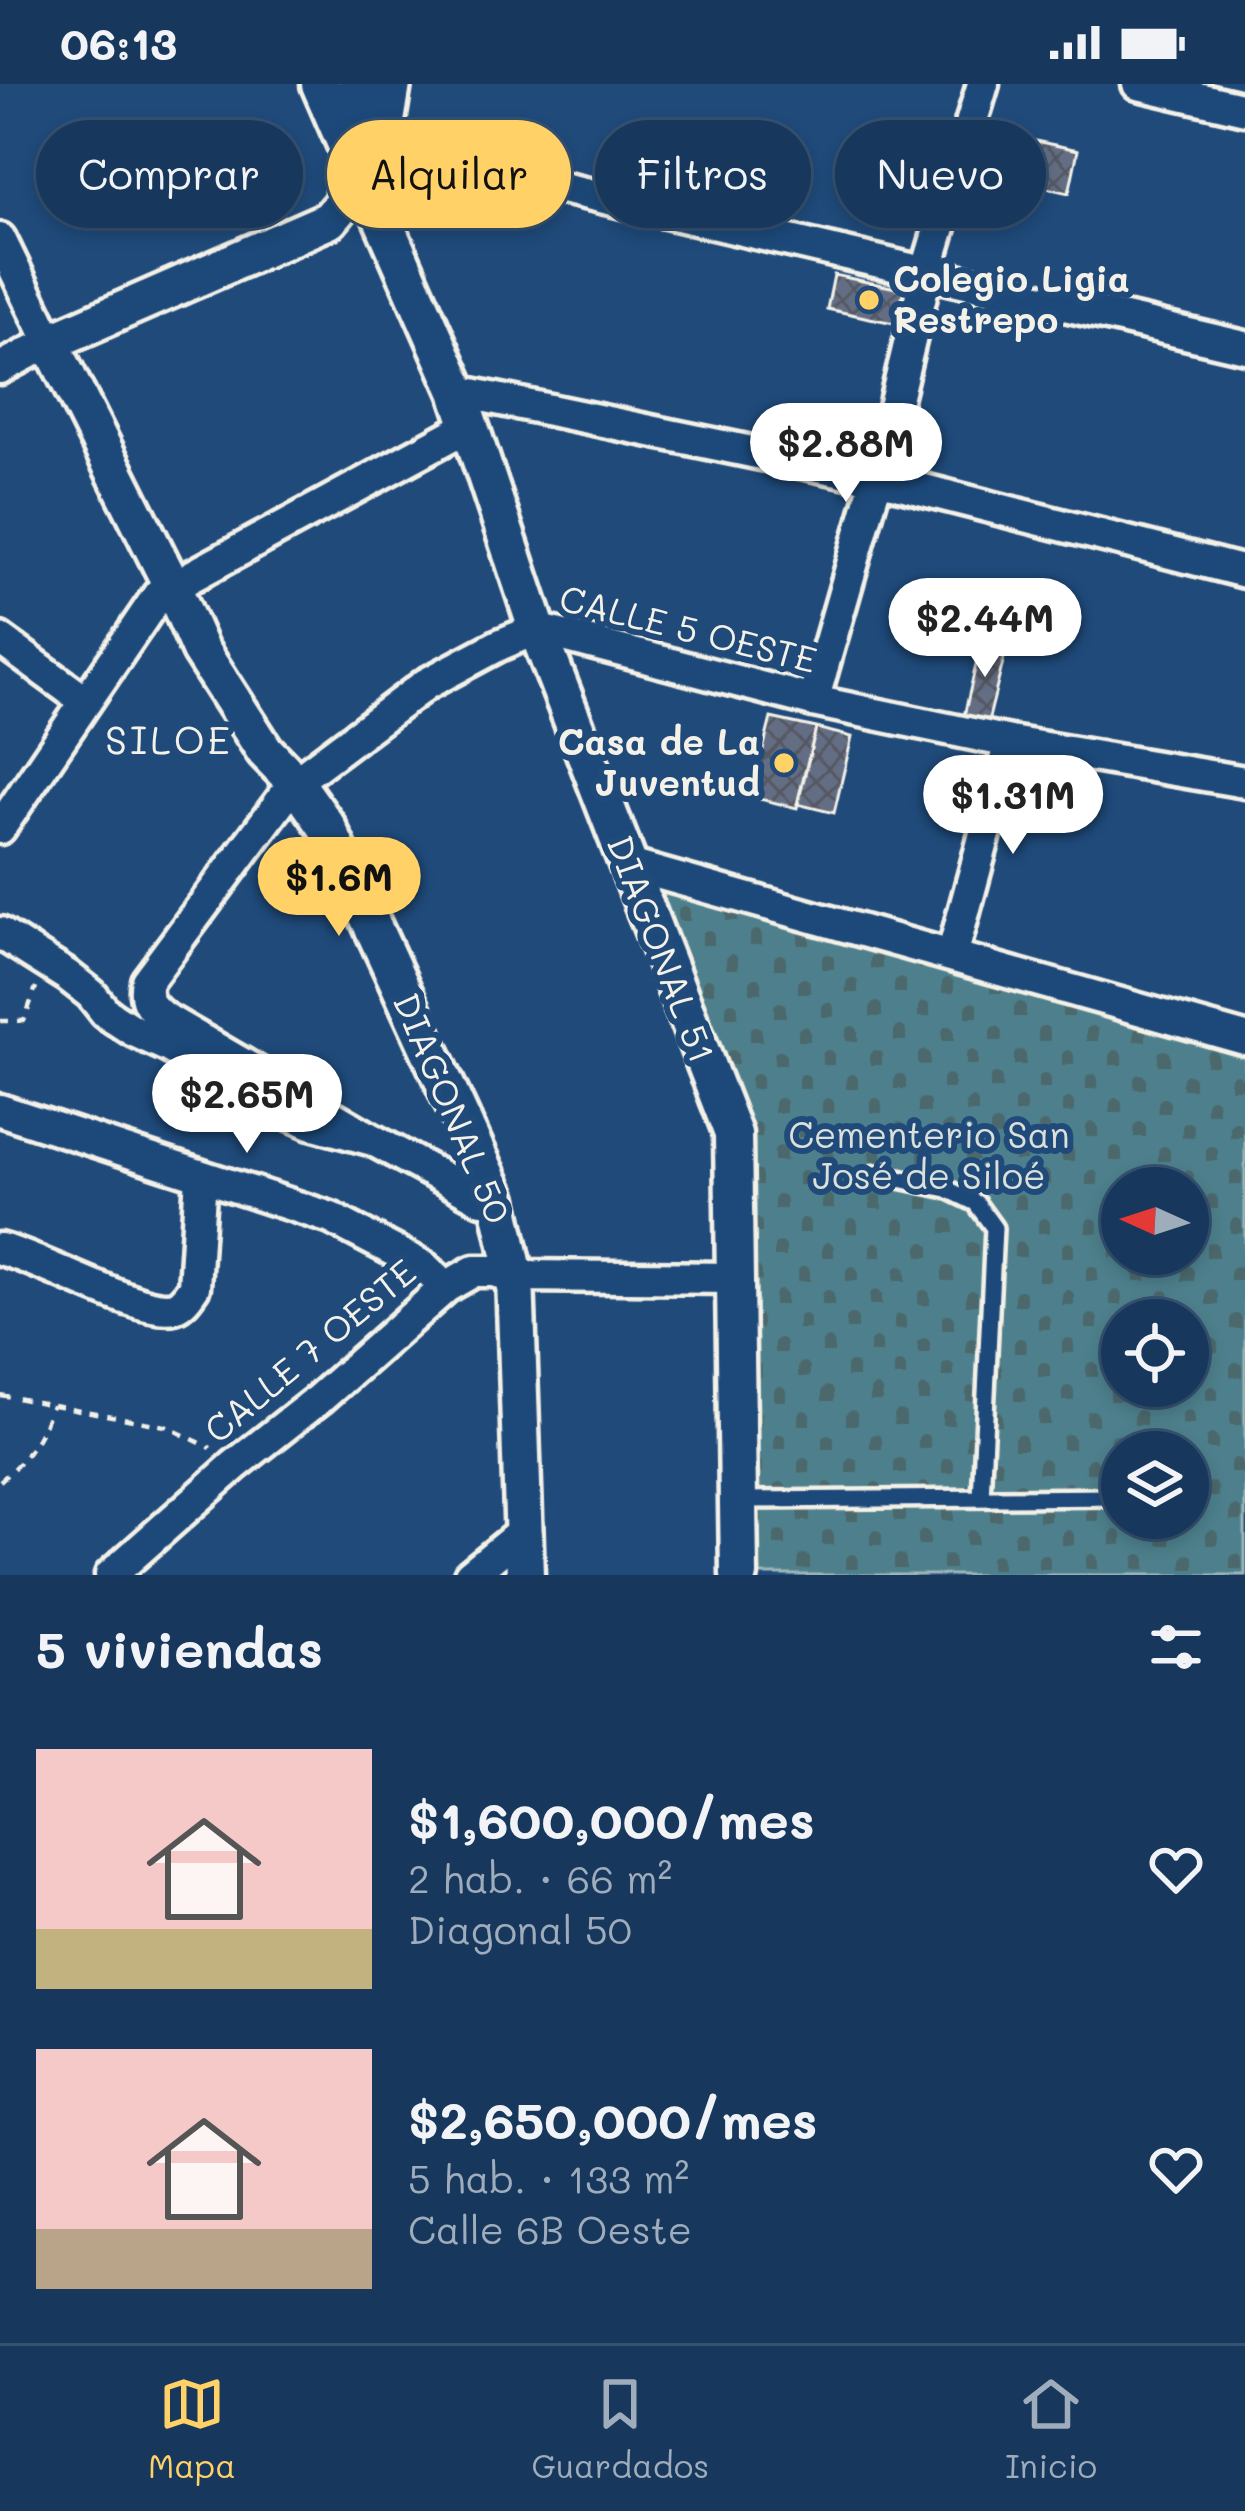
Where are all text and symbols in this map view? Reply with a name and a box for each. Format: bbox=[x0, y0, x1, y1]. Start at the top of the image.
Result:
text: 06:13 bbox=[60, 13, 177, 71]
chip: Comprar bbox=[36, 120, 303, 228]
chip: Alquilar bbox=[327, 120, 571, 228]
chip: Filtros bbox=[595, 120, 811, 228]
chip: Nuevo bbox=[835, 120, 1046, 228]
place label: Colegio Ligia Restrepo bbox=[893, 254, 1130, 342]
marker: Colegio Ligia Restrepo bbox=[856, 287, 882, 313]
pin: $2.88M bbox=[748, 403, 944, 505]
text: $2.88M bbox=[777, 416, 915, 467]
street label: CALLE 5 OESTE bbox=[555, 573, 822, 682]
pin: $2.44M bbox=[887, 578, 1083, 680]
text: $2.44M bbox=[916, 591, 1054, 642]
district label: SILOE bbox=[105, 713, 233, 764]
place label: Casa de La Juventud bbox=[558, 717, 760, 805]
marker: Casa de La Juventud bbox=[771, 750, 797, 776]
pin: $1.31M bbox=[915, 755, 1111, 857]
text: $1.31M bbox=[950, 768, 1076, 819]
street label: DIAGONAL 51 bbox=[598, 828, 727, 1069]
pin: $1.6M bbox=[255, 837, 423, 939]
text: $1.6M bbox=[285, 850, 393, 901]
street label: DIAGONAL 50 bbox=[384, 985, 523, 1230]
pin: $2.65M bbox=[149, 1054, 345, 1156]
text: $2.65M bbox=[179, 1067, 315, 1118]
park label: Cementerio San José de Siloé bbox=[788, 1110, 1070, 1198]
north arrow bbox=[1101, 1167, 1209, 1275]
map controls bbox=[1101, 1167, 1209, 1539]
street label: CALLE 7 OESTE bbox=[193, 1248, 425, 1452]
button: locate bbox=[1101, 1299, 1209, 1407]
button: layers bbox=[1101, 1431, 1209, 1539]
text: 5 viviendas bbox=[36, 1614, 323, 1681]
icon: filters bbox=[1143, 1614, 1209, 1680]
text: $1,600,000/mes bbox=[408, 1785, 815, 1852]
icon: home bbox=[132, 1797, 276, 1941]
icon: heart bbox=[1143, 1836, 1209, 1902]
text: 2 hab. · 66 m² bbox=[408, 1852, 672, 1903]
text: Diagonal 50 bbox=[408, 1903, 632, 1954]
text: $2,650,000/mes bbox=[408, 2085, 818, 2152]
icon: home bbox=[132, 2097, 276, 2241]
icon: heart bbox=[1143, 2136, 1209, 2202]
text: 5 hab. · 133 m² bbox=[408, 2152, 689, 2203]
text: Calle 6B Oeste bbox=[408, 2203, 692, 2254]
tab: Mapa bbox=[148, 2371, 236, 2486]
tab: Guardados bbox=[532, 2371, 709, 2486]
tab: Inicio bbox=[1005, 2371, 1097, 2486]

